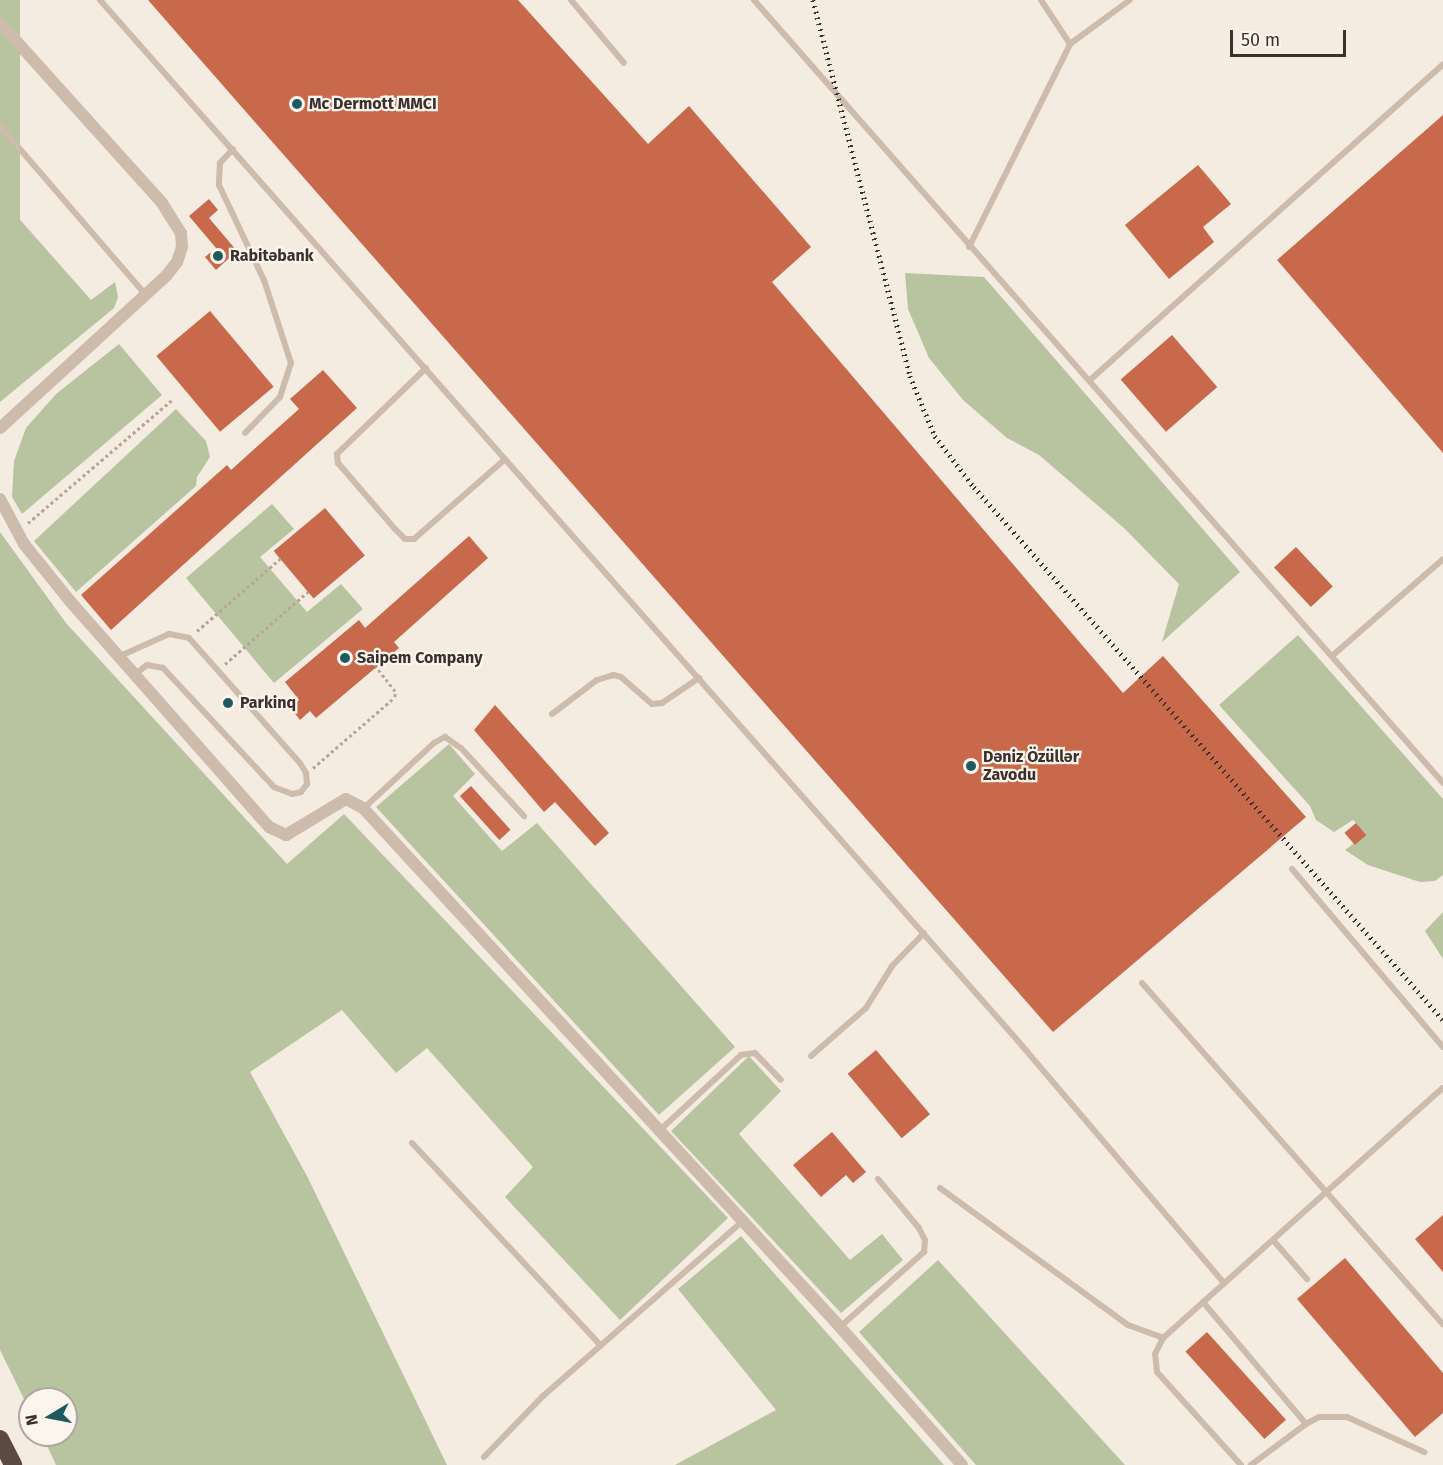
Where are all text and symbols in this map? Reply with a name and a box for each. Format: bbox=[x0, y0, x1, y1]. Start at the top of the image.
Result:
scale bar bbox=[1233, 18, 1348, 56]
text: 50 m bbox=[1241, 29, 1280, 51]
place label: Mc Dermott MMCI bbox=[309, 94, 437, 114]
marker: Mc Dermott MMCI bbox=[290, 97, 304, 111]
place label: Rabitəbank bbox=[230, 246, 314, 266]
marker: Rabitəbank bbox=[211, 249, 225, 263]
place label: Saipem Company bbox=[357, 648, 482, 668]
marker: Saipem Company bbox=[338, 651, 352, 665]
place label: Parkinq bbox=[240, 693, 296, 713]
marker: Parkinq bbox=[221, 696, 235, 710]
place label: Dəniz Özüllər Zavodu bbox=[983, 747, 1079, 785]
marker: Dəniz Özüllər Zavodu bbox=[964, 759, 978, 773]
north arrow bbox=[18, 1387, 78, 1447]
text: N bbox=[21, 1413, 42, 1427]

